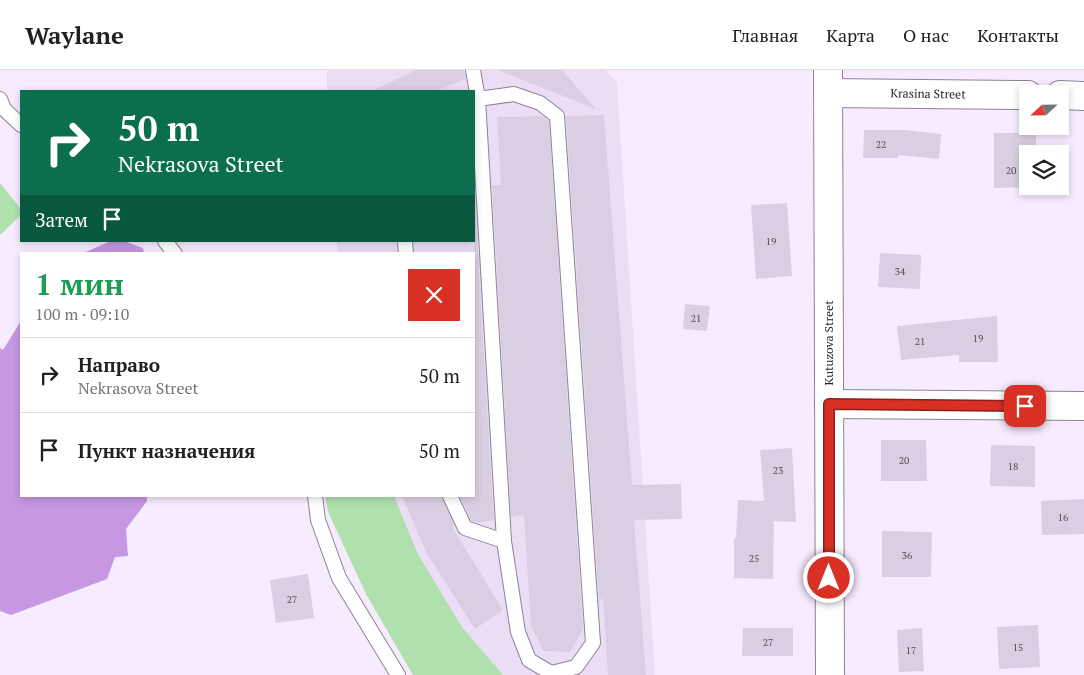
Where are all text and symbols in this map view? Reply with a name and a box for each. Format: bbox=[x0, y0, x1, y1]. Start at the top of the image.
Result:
text: Waylane bbox=[25, 19, 124, 51]
text: Главная bbox=[732, 23, 798, 47]
text: Карта bbox=[826, 23, 875, 47]
text: О нас bbox=[903, 23, 949, 47]
text: Контакты bbox=[977, 23, 1059, 47]
street label: Krasina Street bbox=[890, 85, 966, 102]
north arrow bbox=[1019, 85, 1069, 135]
map controls bbox=[1019, 85, 1069, 195]
text: 50 m bbox=[118, 105, 199, 151]
icon: right bbox=[35, 110, 100, 175]
house number: 22 bbox=[876, 138, 886, 151]
button: layers bbox=[1019, 145, 1069, 195]
text: Nekrasova Street bbox=[118, 149, 284, 178]
house number: 20 bbox=[1006, 164, 1016, 177]
icon: arrive bbox=[98, 205, 126, 233]
text: Затем bbox=[35, 207, 88, 232]
house number: 19 bbox=[766, 235, 776, 248]
text: 1 мин bbox=[35, 264, 124, 304]
house number: 34 bbox=[895, 265, 906, 278]
button: close bbox=[408, 269, 460, 321]
street label: Kutuzova Street bbox=[821, 300, 836, 386]
text: 100 m · 09:10 bbox=[35, 303, 129, 325]
house number: 21 bbox=[691, 312, 701, 325]
house number: 19 bbox=[973, 332, 983, 345]
house number: 21 bbox=[915, 335, 925, 348]
text: Направо bbox=[78, 352, 160, 377]
icon: right bbox=[35, 361, 63, 389]
text: 50 m bbox=[419, 363, 460, 388]
text: Nekrasova Street bbox=[78, 377, 199, 399]
pin bbox=[1004, 385, 1046, 427]
icon: arrive bbox=[1011, 392, 1039, 420]
icon: arrive bbox=[35, 436, 63, 464]
text: Пункт назначения bbox=[78, 438, 255, 463]
text: 50 m bbox=[419, 438, 460, 463]
house number: 20 bbox=[899, 454, 909, 467]
house number: 18 bbox=[1008, 460, 1018, 473]
house number: 23 bbox=[773, 464, 783, 477]
house number: 16 bbox=[1058, 511, 1069, 524]
house number: 36 bbox=[902, 549, 913, 562]
position arrow bbox=[802, 551, 854, 603]
house number: 25 bbox=[749, 552, 759, 565]
house number: 27 bbox=[287, 593, 297, 606]
house number: 27 bbox=[763, 636, 773, 649]
house number: 15 bbox=[1013, 641, 1023, 654]
house number: 17 bbox=[906, 644, 916, 657]

